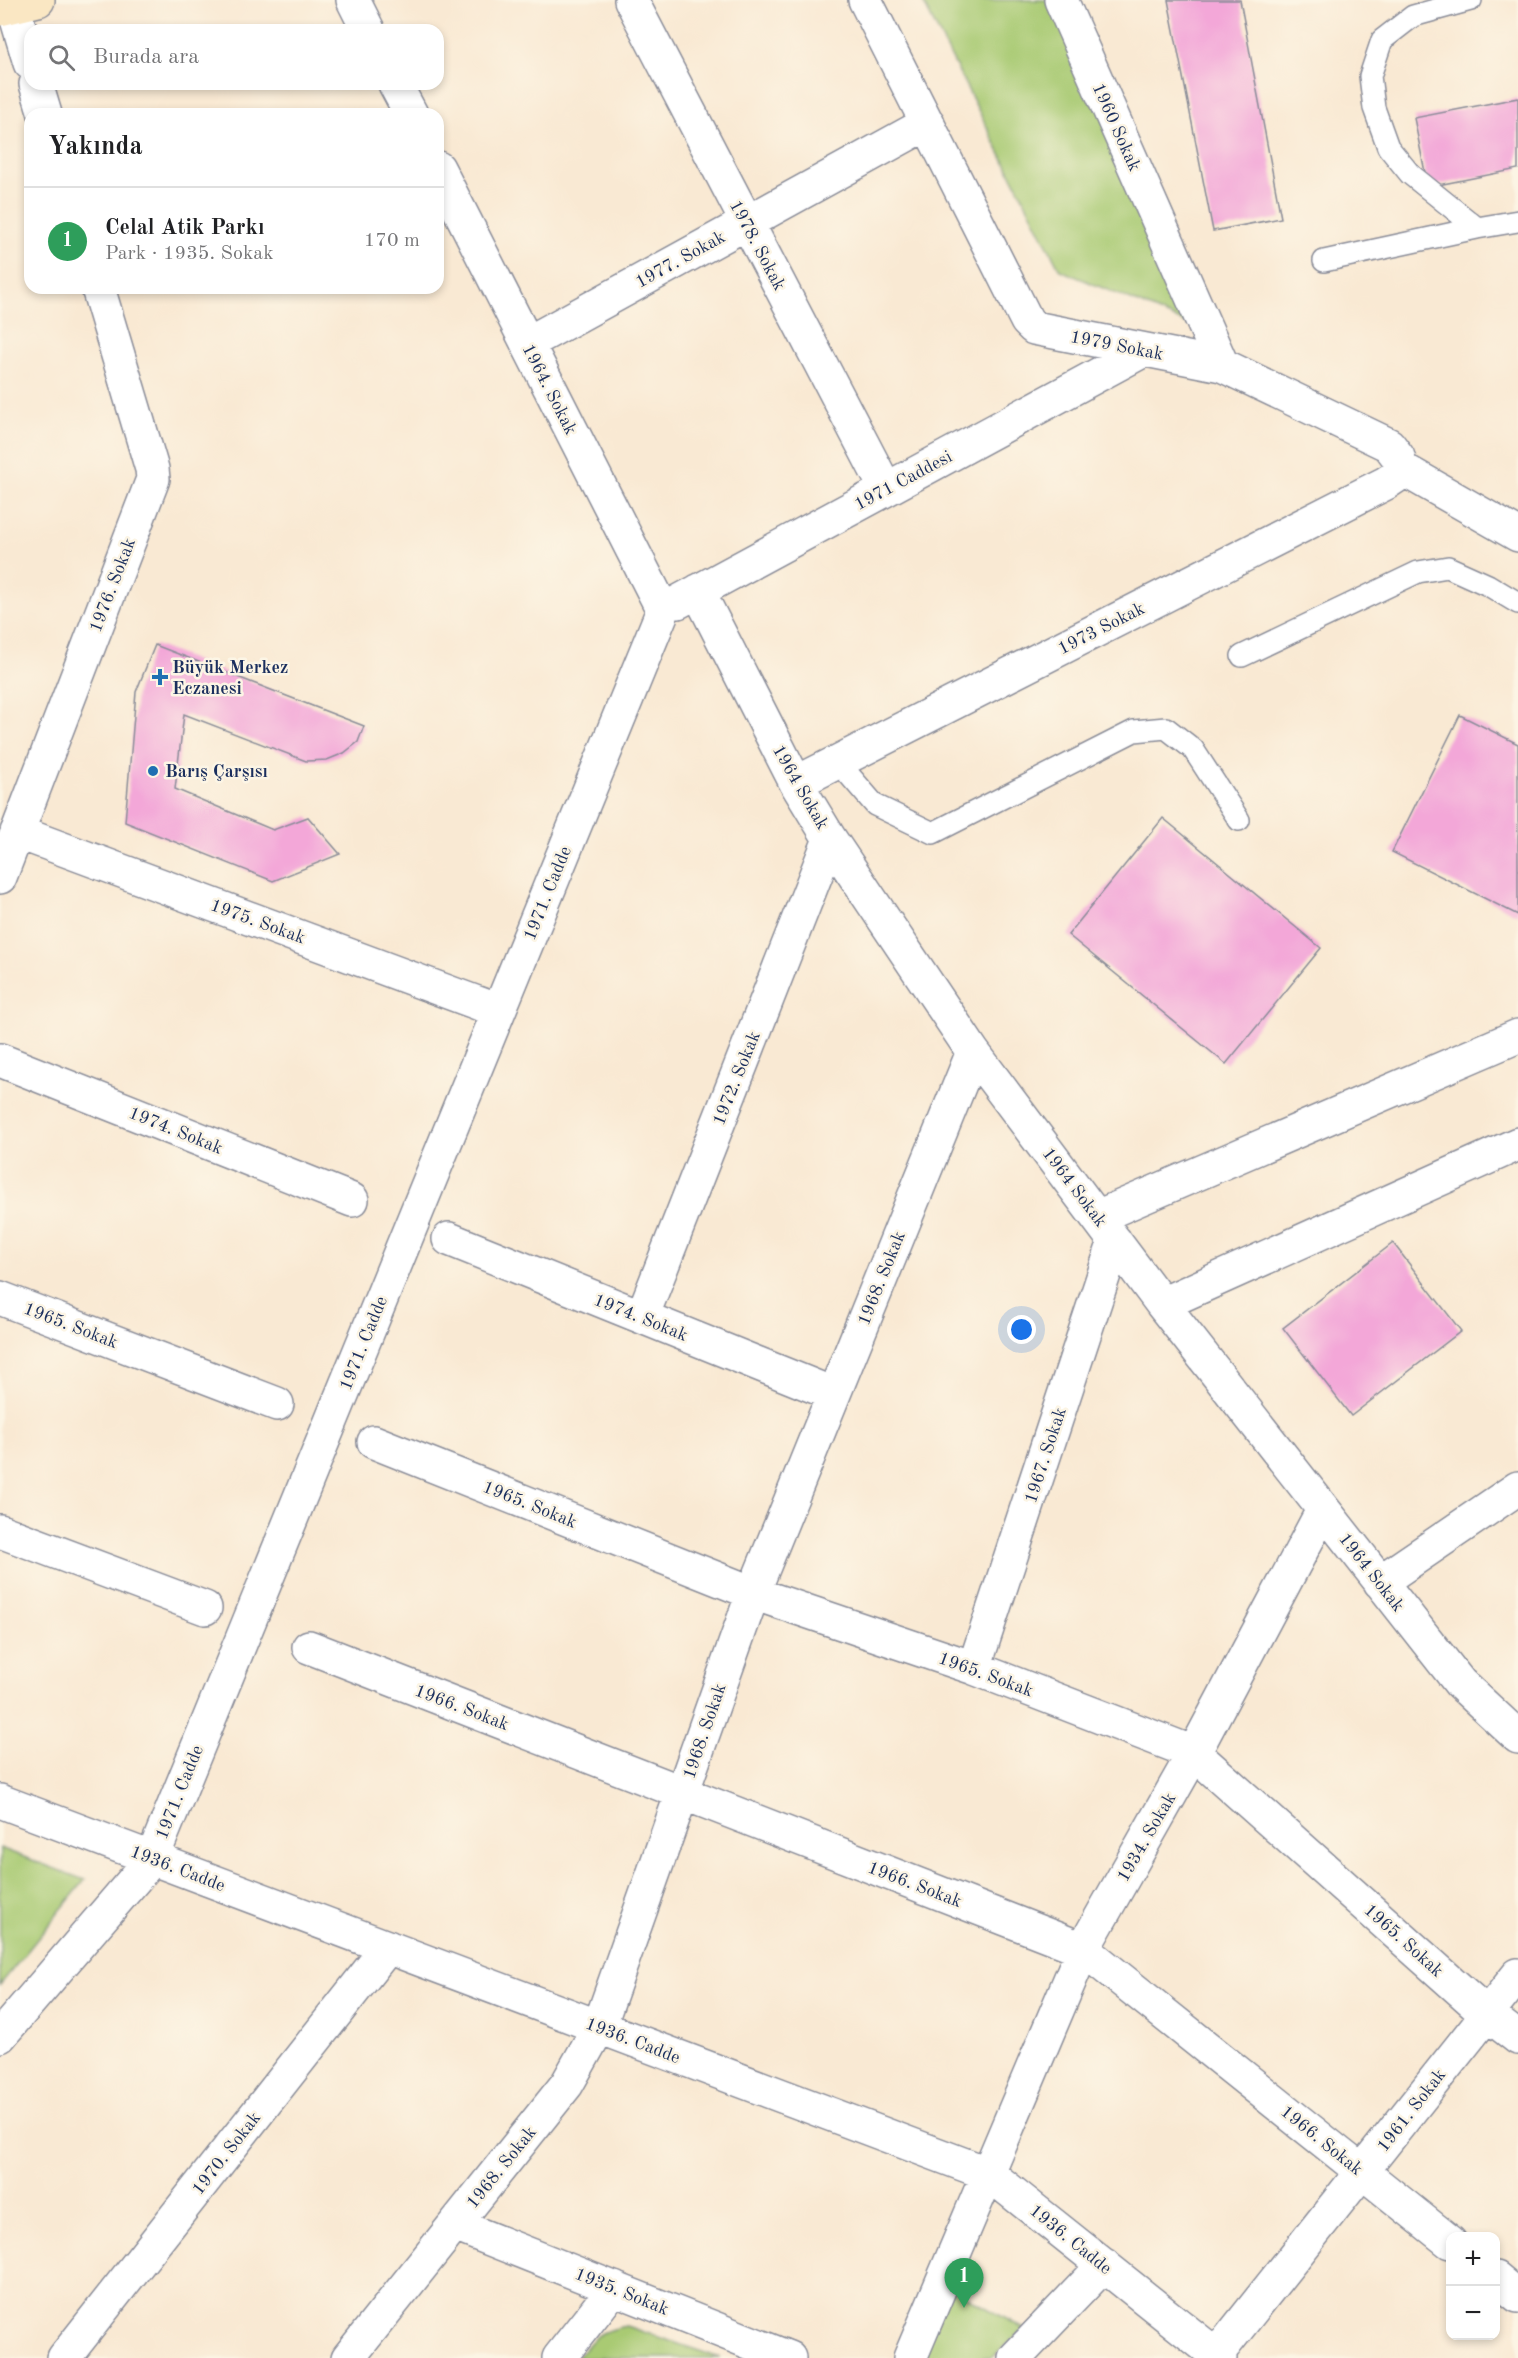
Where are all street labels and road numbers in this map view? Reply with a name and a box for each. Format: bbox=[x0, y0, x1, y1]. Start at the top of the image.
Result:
street label: 1960 Sokak bbox=[1089, 81, 1144, 174]
street label: 1978. Sokak bbox=[726, 197, 788, 294]
street label: 1977. Sokak bbox=[633, 228, 728, 292]
street label: 1979 Sokak bbox=[1069, 328, 1165, 364]
street label: 1964. Sokak bbox=[518, 341, 580, 438]
street label: 1971 Caddesi bbox=[852, 448, 955, 514]
street label: 1976. Sokak bbox=[87, 536, 139, 635]
street label: 1973 Sokak bbox=[1055, 599, 1148, 658]
street label: 1964 Sokak bbox=[769, 742, 832, 833]
street label: 1971. Cadde bbox=[521, 844, 575, 943]
street label: 1975. Sokak bbox=[208, 896, 308, 947]
street label: 1972. Sokak bbox=[710, 1029, 764, 1128]
street label: 1974. Sokak bbox=[126, 1104, 225, 1158]
street label: 1964 Sokak bbox=[1039, 1144, 1110, 1231]
street label: 1968. Sokak bbox=[855, 1229, 909, 1328]
street label: 1974. Sokak bbox=[591, 1291, 690, 1345]
street label: 1971. Cadde bbox=[337, 1294, 391, 1393]
street label: 1965. Sokak bbox=[21, 1300, 120, 1352]
street label: 1967. Sokak bbox=[1022, 1405, 1070, 1505]
street label: 1965. Sokak bbox=[480, 1478, 579, 1532]
street label: 1964 Sokak bbox=[1335, 1530, 1407, 1615]
street label: 1965. Sokak bbox=[936, 1649, 1036, 1700]
street label: 1968. Sokak bbox=[680, 1681, 730, 1781]
street label: 1966. Sokak bbox=[412, 1682, 511, 1734]
street label: 1971. Cadde bbox=[153, 1743, 207, 1842]
street label: 1934. Sokak bbox=[1114, 1790, 1180, 1885]
street label: 1936. Cadde bbox=[128, 1843, 227, 1895]
street label: 1966. Sokak bbox=[865, 1859, 964, 1911]
street label: 1965. Sokak bbox=[1360, 1901, 1446, 1981]
street label: 1936. Cadde bbox=[583, 2015, 682, 2067]
street label: 1961. Sokak bbox=[1374, 2066, 1450, 2155]
street label: 1966. Sokak bbox=[1277, 2102, 1366, 2179]
street label: 1970. Sokak bbox=[189, 2109, 265, 2198]
street label: 1968. Sokak bbox=[463, 2123, 540, 2212]
street label: 1936. Cadde bbox=[1026, 2201, 1115, 2278]
street label: 1935. Sokak bbox=[572, 2265, 671, 2319]

